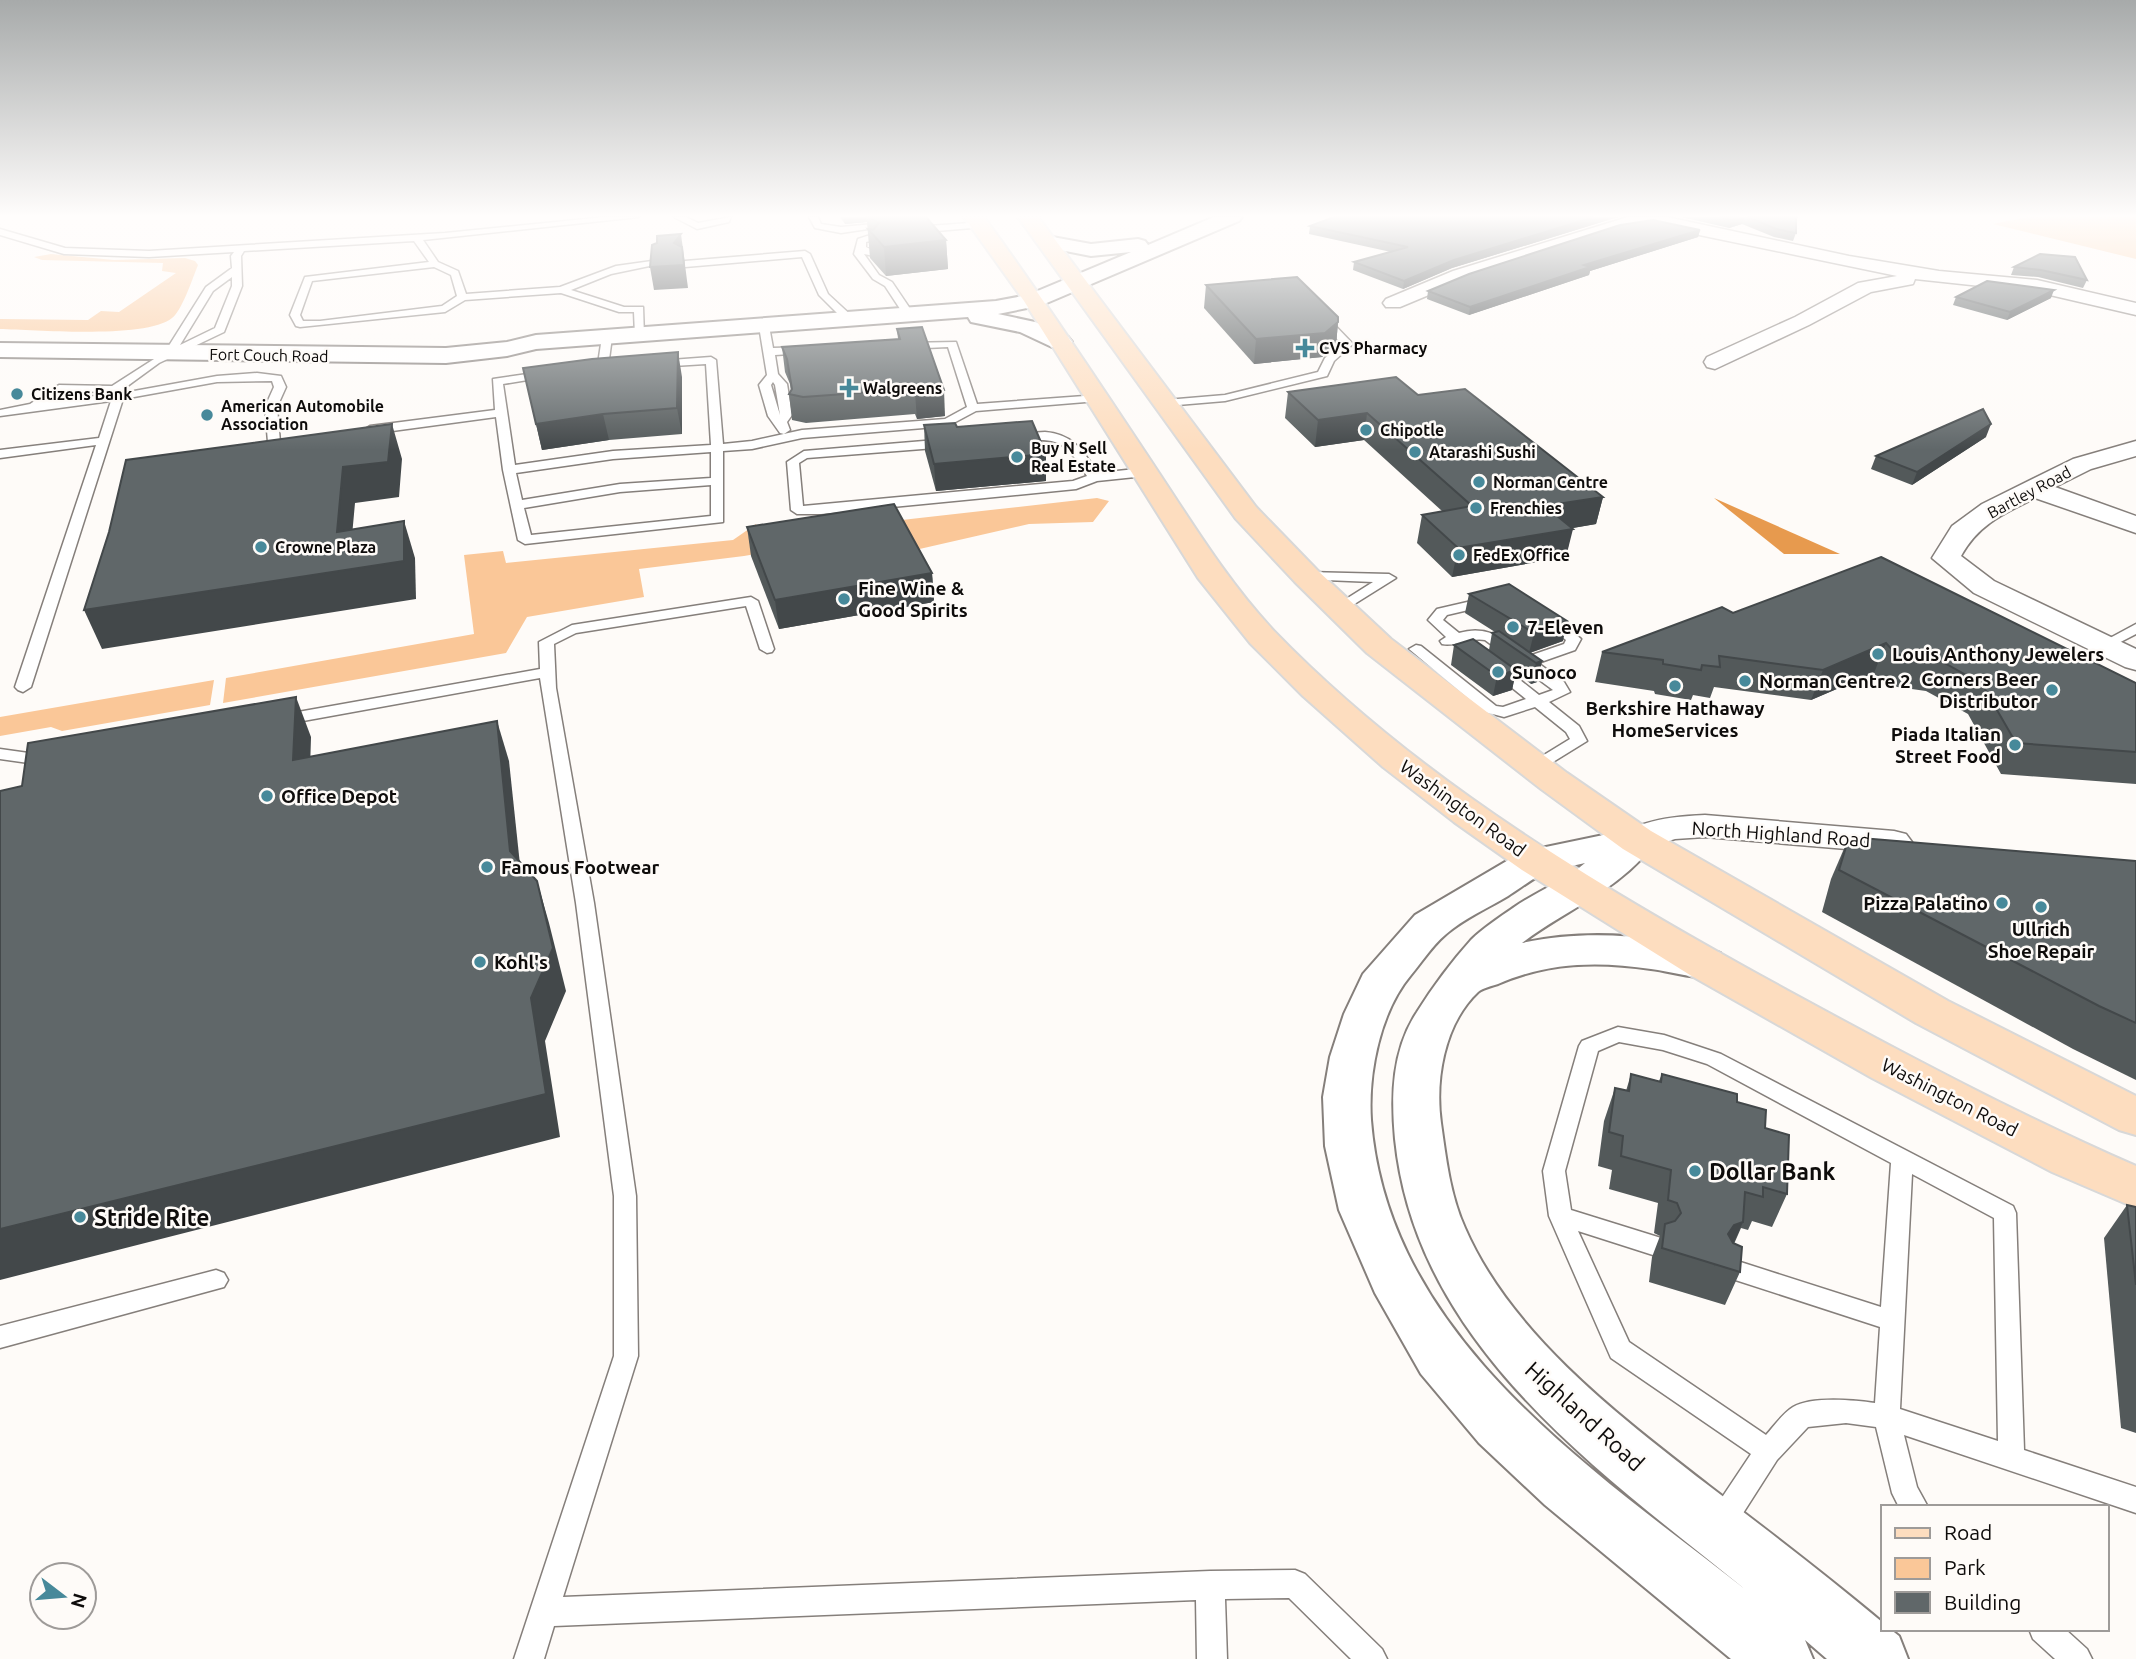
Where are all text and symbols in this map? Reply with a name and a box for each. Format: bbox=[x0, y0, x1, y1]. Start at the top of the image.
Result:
place label: CVS Pharmacy bbox=[1319, 339, 1428, 357]
marker: CVS Pharmacy bbox=[1297, 340, 1313, 356]
street label: Fort Couch Road bbox=[209, 345, 329, 365]
place label: Walgreens bbox=[863, 379, 942, 397]
marker: Walgreens bbox=[841, 380, 857, 396]
place label: Citizens Bank bbox=[31, 385, 132, 403]
marker: Citizens Bank bbox=[9, 386, 25, 402]
place label: American Automobile Association bbox=[221, 397, 384, 433]
marker: American Automobile Association bbox=[199, 407, 215, 423]
place label: Chipotle bbox=[1380, 421, 1444, 439]
marker: Chipotle bbox=[1358, 422, 1374, 438]
place label: Buy N Sell Real Estate bbox=[1031, 439, 1116, 475]
place label: Atarashi Sushi bbox=[1429, 443, 1536, 461]
marker: Atarashi Sushi bbox=[1407, 444, 1423, 460]
marker: Buy N Sell Real Estate bbox=[1009, 449, 1025, 465]
street label: Bartley Road bbox=[1984, 462, 2074, 522]
place label: Norman Centre bbox=[1493, 473, 1608, 491]
marker: Norman Centre bbox=[1471, 474, 1487, 490]
place label: Frenchies bbox=[1490, 499, 1562, 517]
marker: Frenchies bbox=[1468, 500, 1484, 516]
place label: Crowne Plaza bbox=[275, 538, 376, 556]
marker: Crowne Plaza bbox=[253, 539, 269, 555]
place label: FedEx Office bbox=[1473, 546, 1570, 564]
marker: FedEx Office bbox=[1451, 547, 1467, 563]
place label: Fine Wine & Good Spirits bbox=[858, 577, 968, 621]
marker: Fine Wine & Good Spirits bbox=[836, 591, 852, 607]
place label: 7-Eleven bbox=[1527, 616, 1604, 638]
marker: 7-Eleven bbox=[1505, 619, 1521, 635]
place label: Louis Anthony Jewelers bbox=[1892, 643, 2104, 665]
marker: Louis Anthony Jewelers bbox=[1870, 646, 1886, 662]
place label: Sunoco bbox=[1512, 661, 1577, 683]
marker: Sunoco bbox=[1490, 664, 1506, 680]
place label: Corners Beer Distributor bbox=[1921, 668, 2038, 712]
place label: Norman Centre 2 bbox=[1759, 670, 1911, 692]
marker: Norman Centre 2 bbox=[1737, 673, 1753, 689]
marker: Berkshire Hathaway HomeServices bbox=[1667, 678, 1683, 694]
marker: Corners Beer Distributor bbox=[2044, 682, 2060, 698]
place label: Berkshire Hathaway HomeServices bbox=[1586, 697, 1764, 741]
place label: Piada Italian Street Food bbox=[1891, 723, 2001, 767]
marker: Piada Italian Street Food bbox=[2007, 737, 2023, 753]
street label: Washington Road bbox=[1396, 755, 1530, 861]
place label: Office Depot bbox=[281, 785, 397, 807]
marker: Office Depot bbox=[259, 788, 275, 804]
street label: North Highland Road bbox=[1691, 817, 1871, 851]
place label: Famous Footwear bbox=[501, 856, 660, 878]
marker: Famous Footwear bbox=[479, 859, 495, 875]
place label: Pizza Palatino bbox=[1863, 892, 1988, 914]
marker: Pizza Palatino bbox=[1994, 895, 2010, 911]
marker: Ullrich Shoe Repair bbox=[2033, 899, 2049, 915]
place label: Ullrich Shoe Repair bbox=[1988, 918, 2094, 962]
place label: Kohl's bbox=[494, 951, 548, 973]
marker: Kohl's bbox=[472, 954, 488, 970]
street label: Washington Road bbox=[1878, 1053, 2022, 1141]
place label: Dollar Bank bbox=[1709, 1159, 1835, 1184]
marker: Dollar Bank bbox=[1687, 1163, 1703, 1179]
place label: Stride Rite bbox=[94, 1205, 210, 1230]
marker: Stride Rite bbox=[72, 1209, 88, 1225]
street label: Highland Road bbox=[1521, 1356, 1649, 1476]
legend bbox=[1881, 1505, 2108, 1631]
text: Road bbox=[1944, 1520, 1992, 1544]
text: Park bbox=[1944, 1555, 1986, 1579]
north arrow bbox=[28, 1561, 98, 1631]
text: Building bbox=[1944, 1590, 2021, 1614]
text: N bbox=[67, 1591, 92, 1611]

